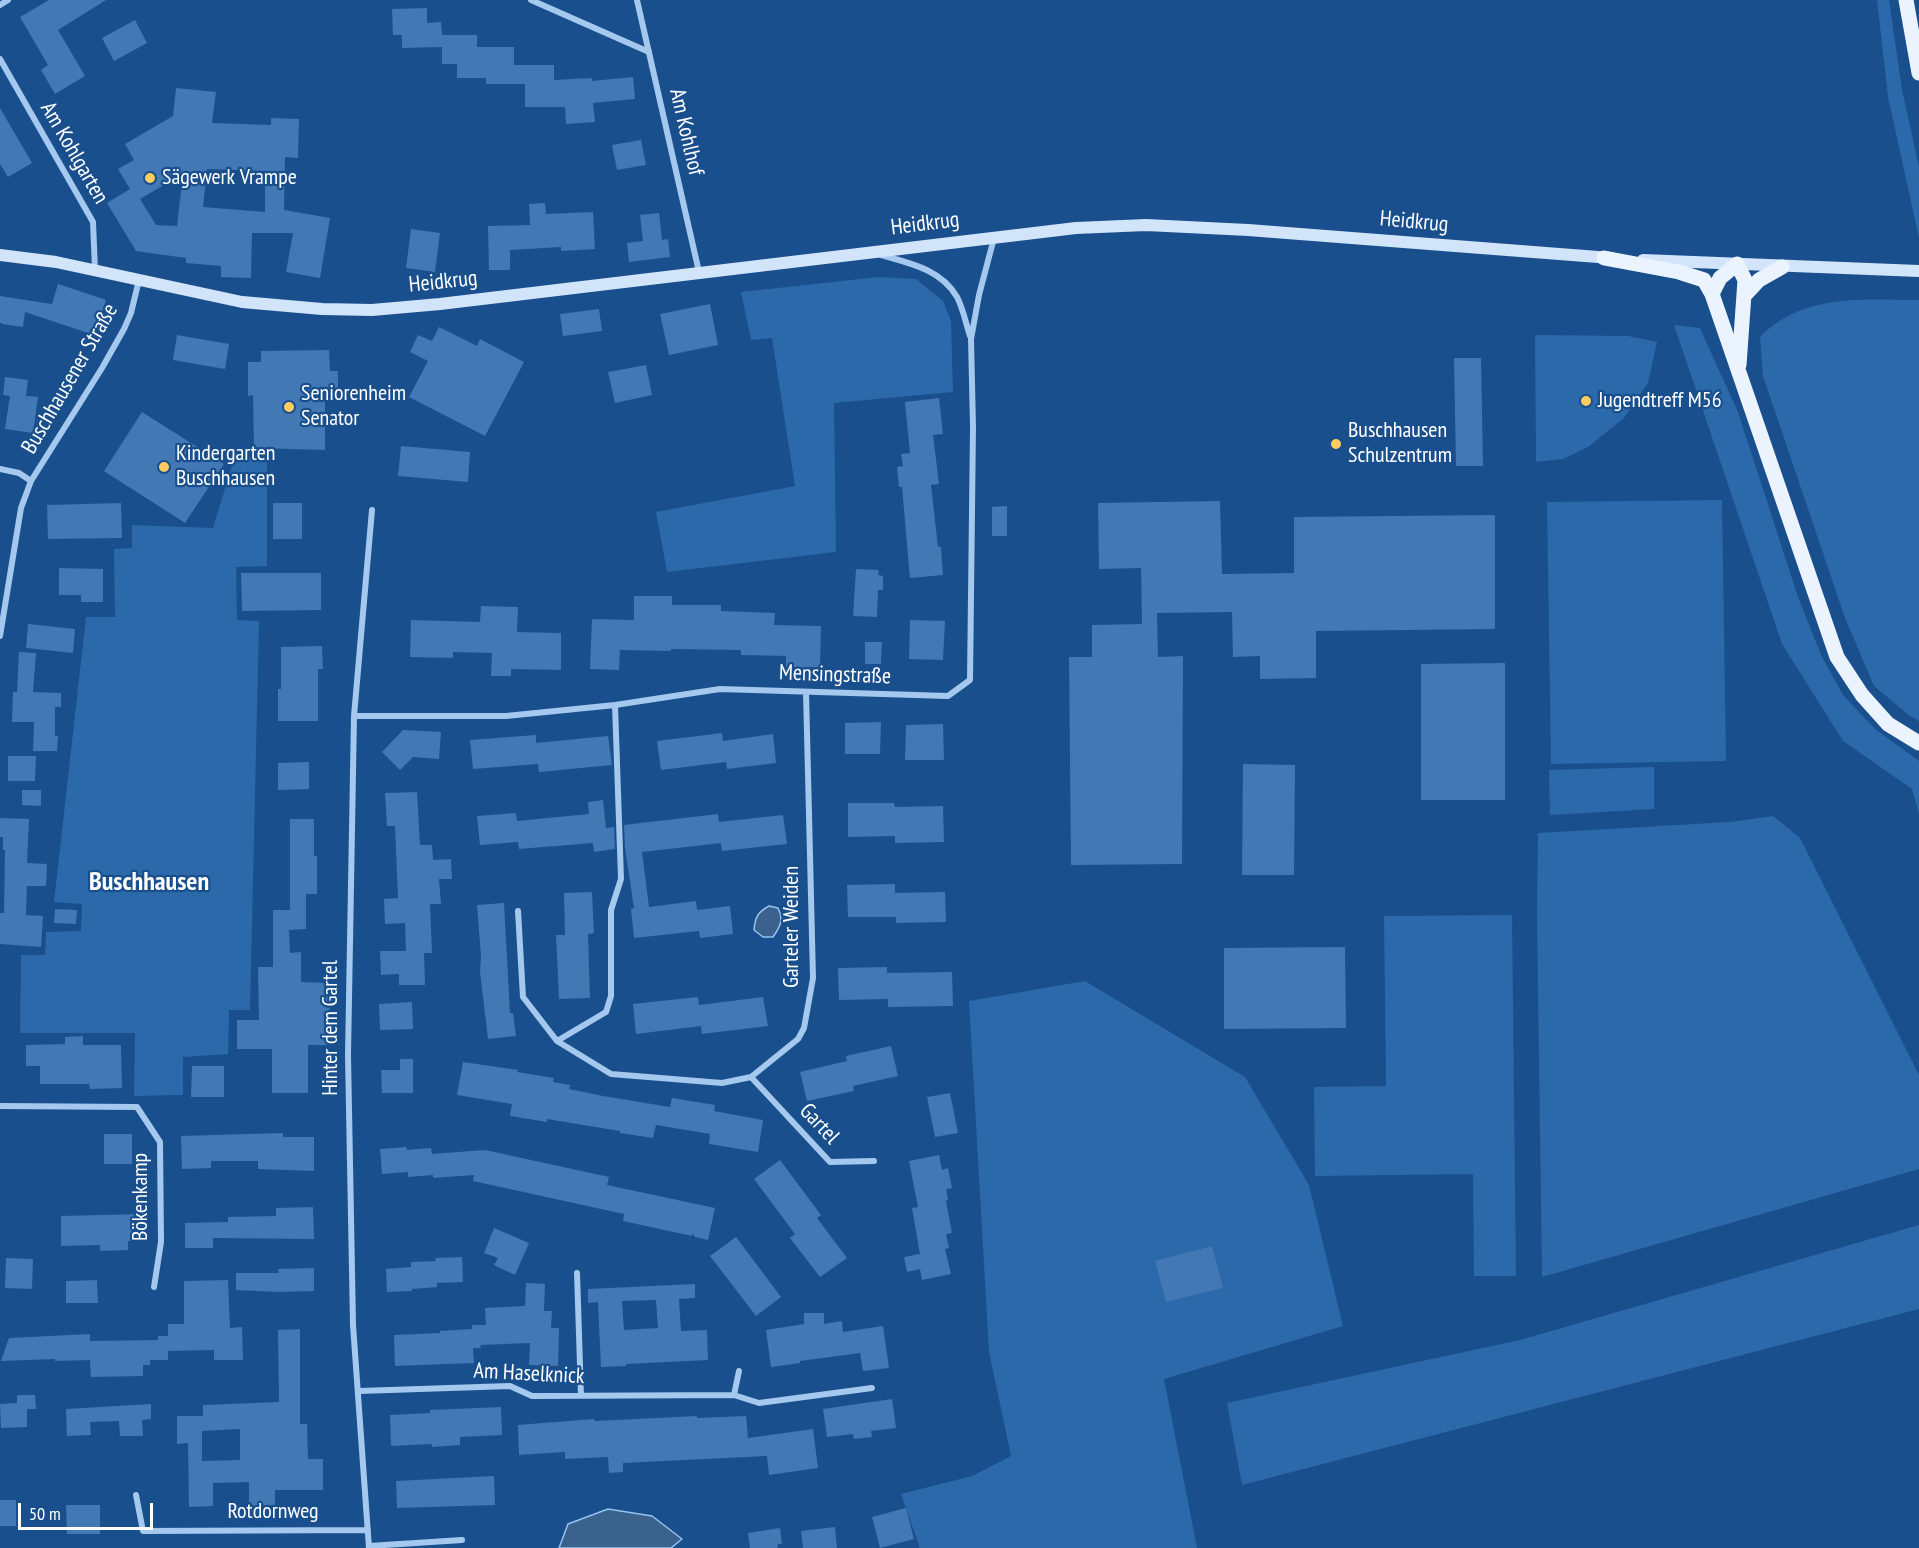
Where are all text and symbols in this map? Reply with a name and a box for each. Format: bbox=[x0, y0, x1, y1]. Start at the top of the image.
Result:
street label: Am Kohlhof bbox=[663, 86, 709, 178]
street label: Am Kohlgarten bbox=[34, 97, 114, 209]
place label: Sägewerk Vrampe bbox=[162, 165, 297, 191]
marker: Sägewerk Vrampe bbox=[143, 171, 157, 185]
street label: Heidkrug bbox=[1379, 206, 1449, 238]
street label: Heidkrug bbox=[889, 207, 961, 241]
street label: Heidkrug bbox=[407, 265, 479, 299]
street label: Buschhausener Straße bbox=[16, 299, 124, 459]
place label: Seniorenheim Senator bbox=[301, 381, 406, 433]
place label: Jugendtreff M56 bbox=[1598, 388, 1722, 414]
marker: Jugendtreff M56 bbox=[1579, 394, 1593, 408]
marker: Seniorenheim Senator bbox=[282, 400, 296, 414]
place label: Buschhausen Schulzentrum bbox=[1348, 418, 1452, 470]
marker: Buschhausen Schulzentrum bbox=[1329, 437, 1343, 451]
place label: Kindergarten Buschhausen bbox=[176, 441, 275, 493]
marker: Kindergarten Buschhausen bbox=[157, 460, 171, 474]
street label: Mensingstraße bbox=[778, 660, 892, 690]
street label: Garteler Weiden bbox=[779, 866, 805, 988]
district label: Buschhausen bbox=[89, 867, 209, 899]
street label: Hinter dem Gartel bbox=[318, 960, 344, 1096]
street label: Gartel bbox=[794, 1098, 844, 1150]
street label: Bökenkamp bbox=[128, 1153, 154, 1241]
street label: Am Haselknick bbox=[473, 1358, 585, 1390]
scale bar bbox=[21, 1491, 156, 1529]
street label: Rotdornweg bbox=[227, 1499, 319, 1525]
text: 50 m bbox=[29, 1502, 61, 1525]

